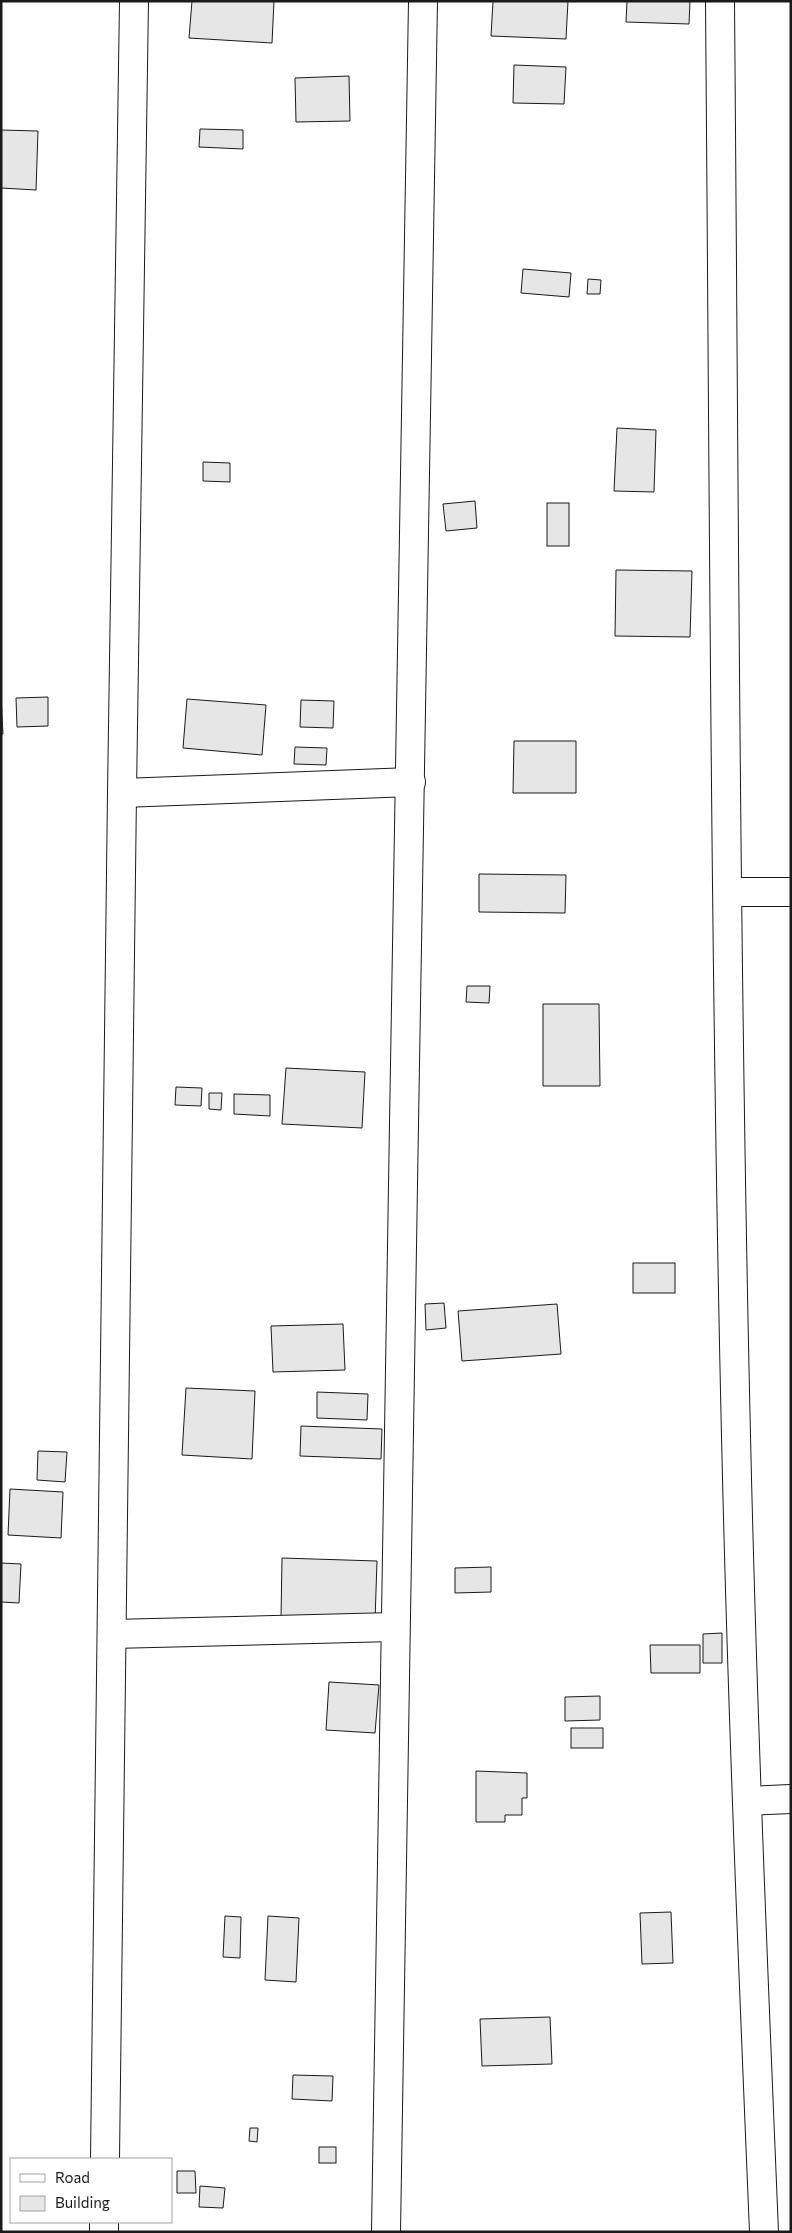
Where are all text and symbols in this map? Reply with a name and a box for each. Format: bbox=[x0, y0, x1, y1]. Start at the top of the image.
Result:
legend bbox=[10, 2158, 172, 2223]
text: Road bbox=[55, 2168, 90, 2186]
text: Building bbox=[55, 2193, 110, 2211]

